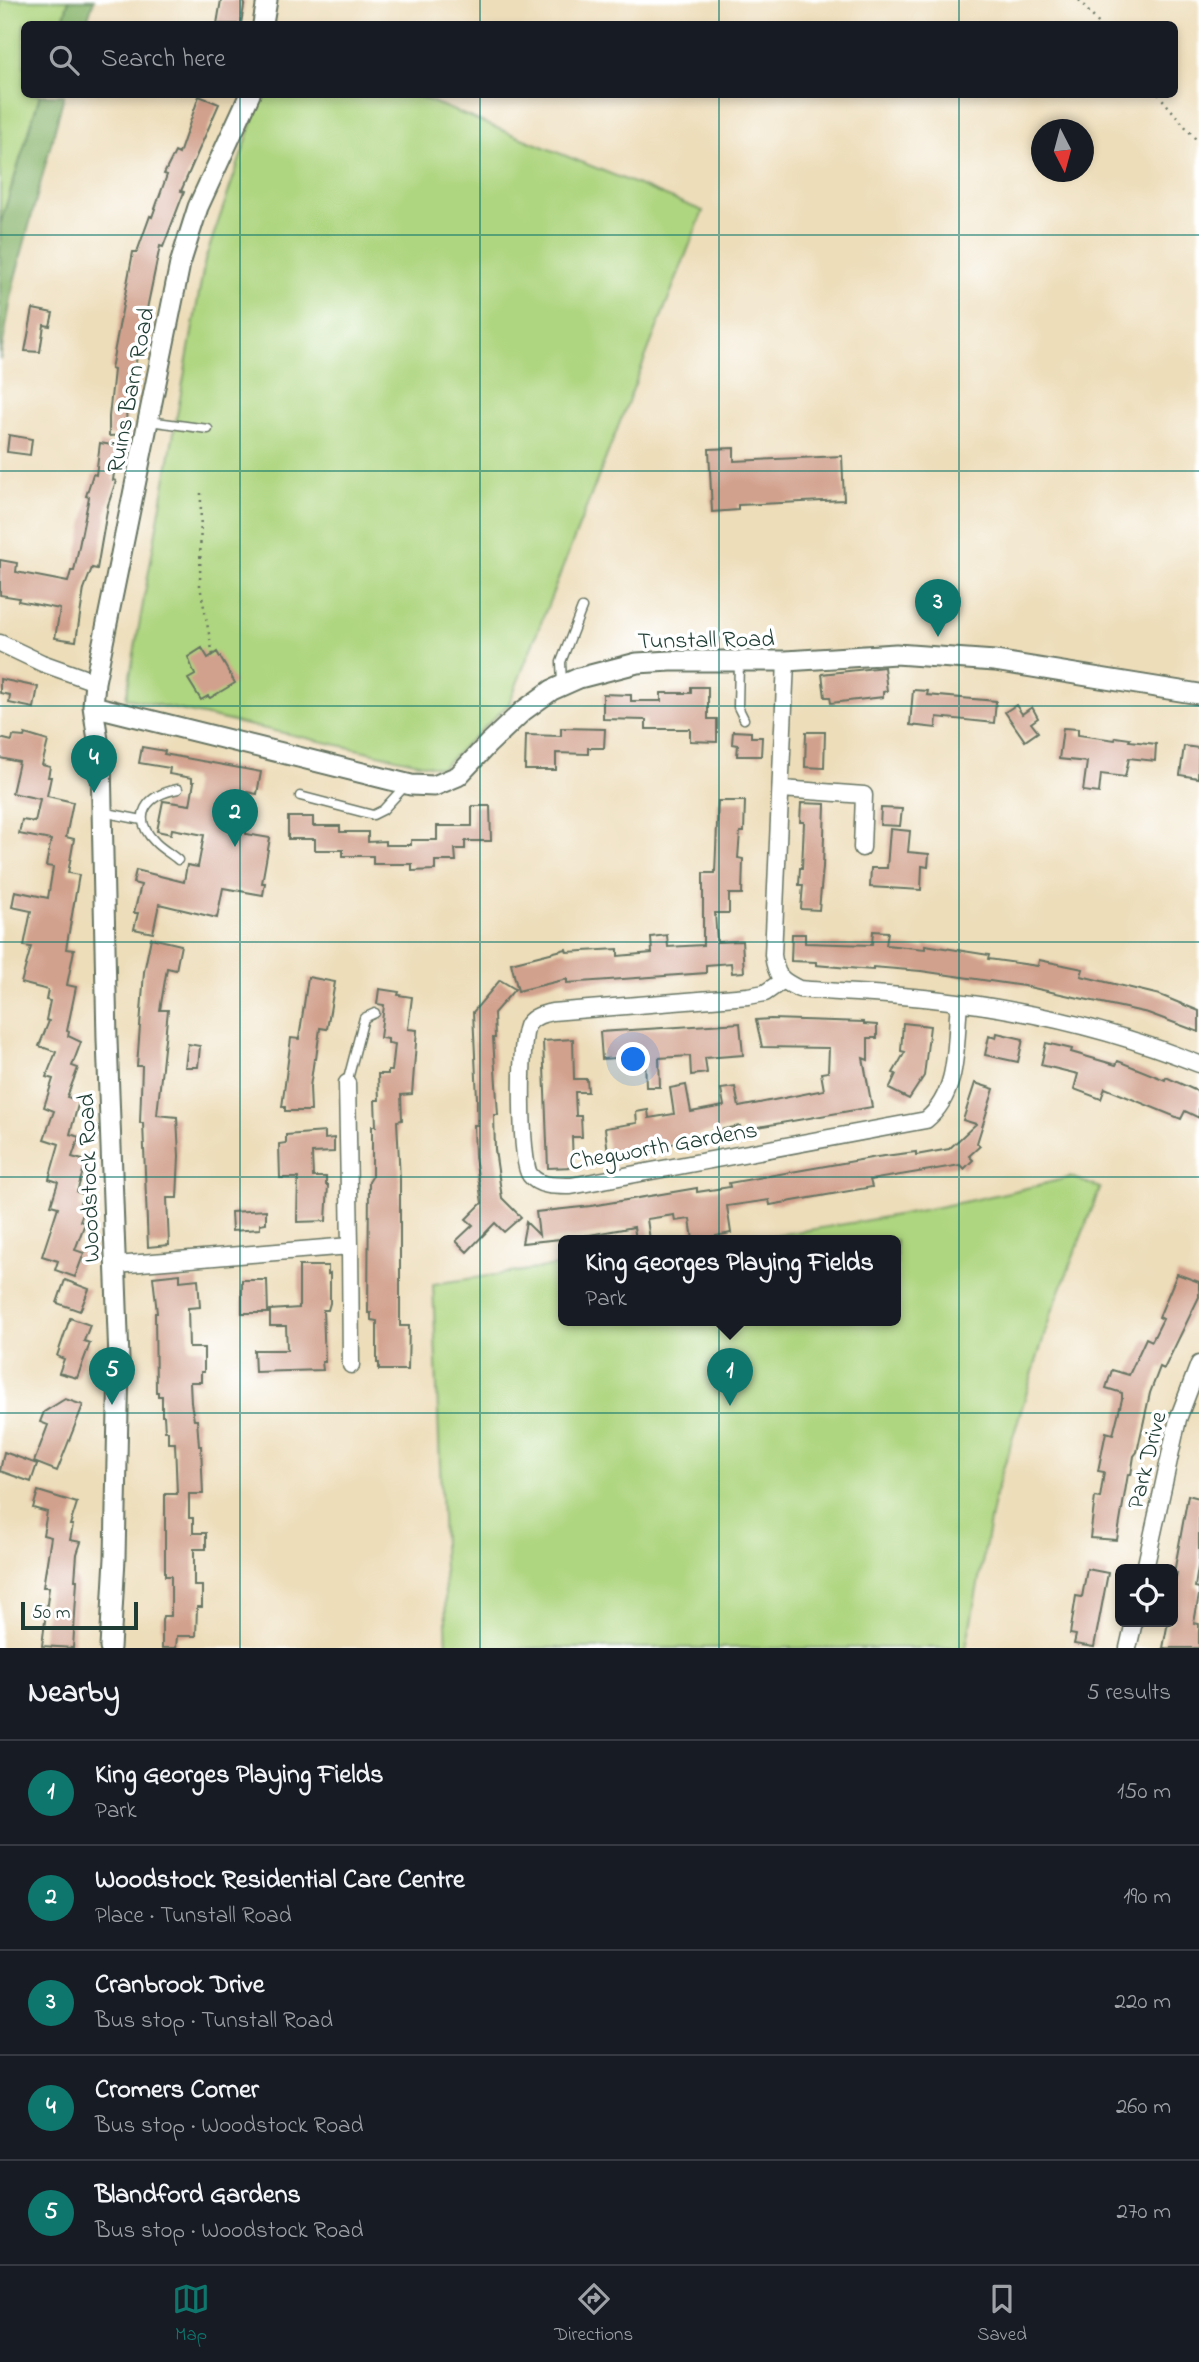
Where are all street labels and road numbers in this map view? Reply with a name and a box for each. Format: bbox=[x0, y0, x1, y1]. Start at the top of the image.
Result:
street label: Ruins Barn Road bbox=[99, 304, 166, 476]
street label: Tunstall Road bbox=[637, 623, 775, 660]
street label: Woodstock Road bbox=[70, 1092, 111, 1263]
street label: Chegworth Gardens bbox=[566, 1114, 760, 1181]
street label: Park Drive bbox=[1119, 1408, 1177, 1513]

